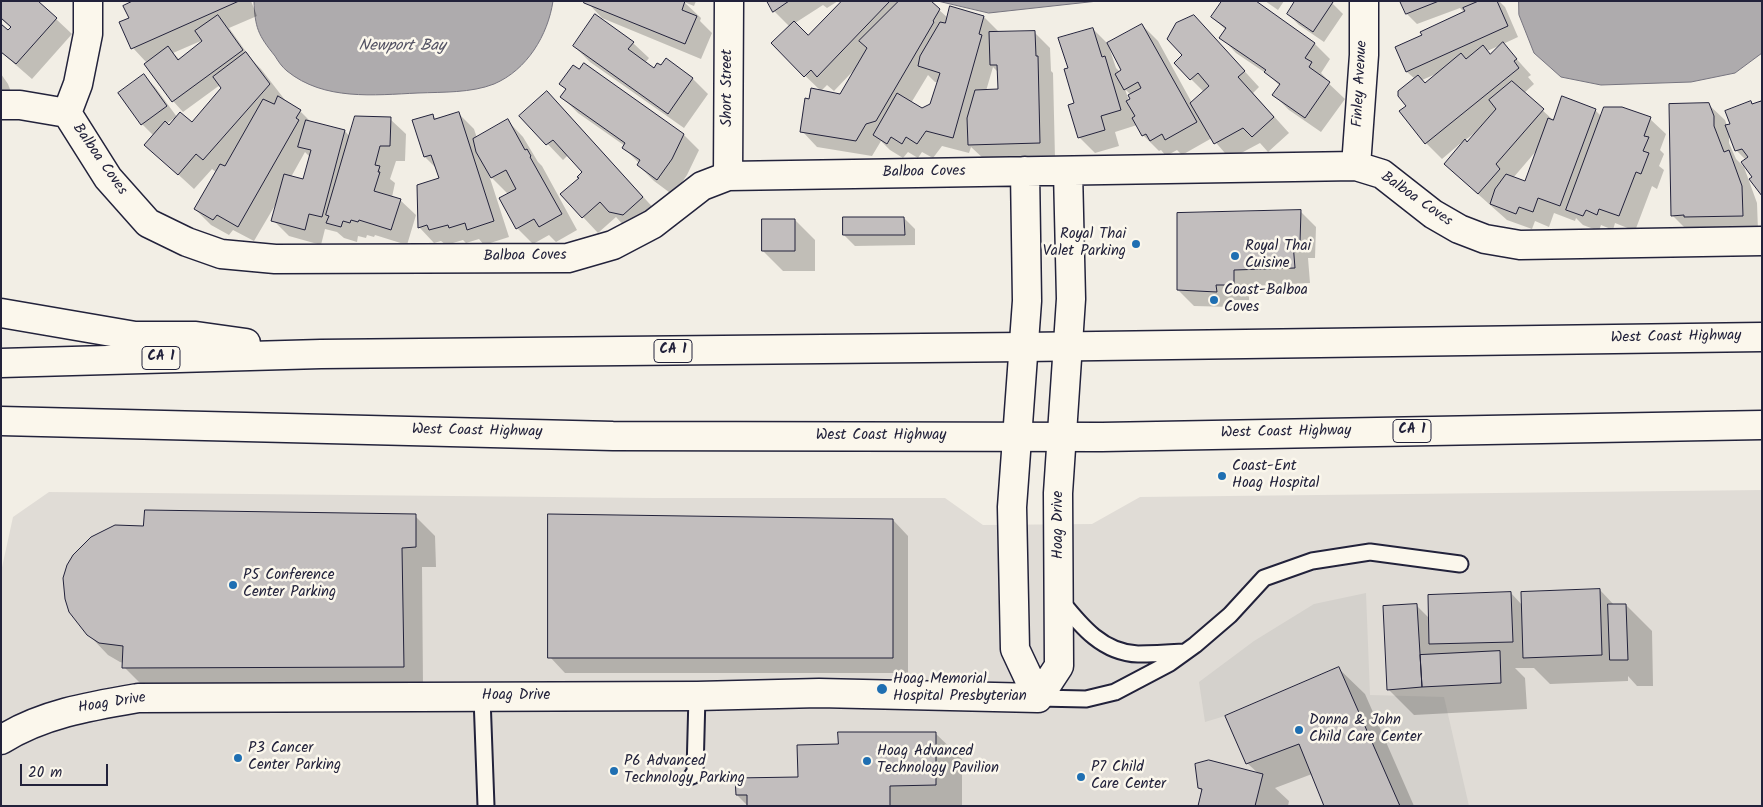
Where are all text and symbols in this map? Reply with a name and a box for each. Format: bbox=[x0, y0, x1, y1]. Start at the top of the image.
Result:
water label: Newport Bay bbox=[359, 37, 445, 57]
street label: Finley Avenue bbox=[1350, 40, 1372, 128]
street label: Short Street bbox=[719, 49, 737, 127]
street label: Balboa Coves bbox=[68, 121, 130, 199]
street label: Balboa Coves bbox=[882, 163, 966, 183]
street label: Balboa Coves bbox=[1377, 169, 1455, 231]
place label: Royal Thai Valet Parking bbox=[1043, 226, 1126, 261]
marker: Royal Thai Valet Parking bbox=[1130, 238, 1142, 250]
place label: Royal Thai Cuisine bbox=[1245, 238, 1311, 273]
street label: Balboa Coves bbox=[483, 247, 567, 267]
marker: Royal Thai Cuisine bbox=[1229, 250, 1241, 262]
place label: Coast-Balboa Coves bbox=[1224, 282, 1308, 317]
marker: Coast-Balboa Coves bbox=[1208, 294, 1220, 306]
street label: West Coast Highway bbox=[1611, 328, 1741, 348]
road number: CA 1 bbox=[654, 340, 692, 362]
road number: CA 1 bbox=[142, 346, 180, 369]
road number: CA 1 bbox=[1393, 420, 1431, 442]
street label: West Coast Highway bbox=[412, 422, 542, 442]
street label: West Coast Highway bbox=[1221, 423, 1351, 443]
street label: West Coast Highway bbox=[816, 427, 946, 445]
place label: Coast-Ent Hoag Hospital bbox=[1232, 458, 1320, 493]
marker: Coast-Ent Hoag Hospital bbox=[1216, 470, 1228, 482]
street label: Hoag Drive bbox=[1050, 491, 1068, 559]
place label: P5 Conference Center Parking bbox=[243, 567, 336, 602]
marker: P5 Conference Center Parking bbox=[227, 579, 239, 591]
place label: Hoag Memorial Hospital Presbyterian bbox=[893, 671, 1027, 706]
marker: Hoag Memorial Hospital Presbyterian bbox=[875, 682, 889, 696]
street label: Hoag Drive bbox=[482, 687, 550, 705]
street label: Hoag Drive bbox=[77, 690, 147, 718]
place label: Donna & John Child Care Center bbox=[1309, 712, 1422, 747]
marker: Donna & John Child Care Center bbox=[1293, 724, 1305, 736]
place label: P3 Cancer Center Parking bbox=[248, 740, 341, 775]
place label: Hoag Advanced Technology Pavilion bbox=[877, 743, 999, 778]
marker: P3 Cancer Center Parking bbox=[232, 752, 244, 764]
place label: P6 Advanced Technology Parking bbox=[624, 753, 745, 788]
scale bar bbox=[22, 754, 110, 786]
marker: Hoag Advanced Technology Pavilion bbox=[861, 755, 873, 767]
place label: P7 Child Care Center bbox=[1091, 759, 1166, 794]
text: 20 m bbox=[28, 761, 62, 785]
marker: P6 Advanced Technology Parking bbox=[608, 765, 620, 777]
marker: P7 Child Care Center bbox=[1075, 771, 1087, 783]

